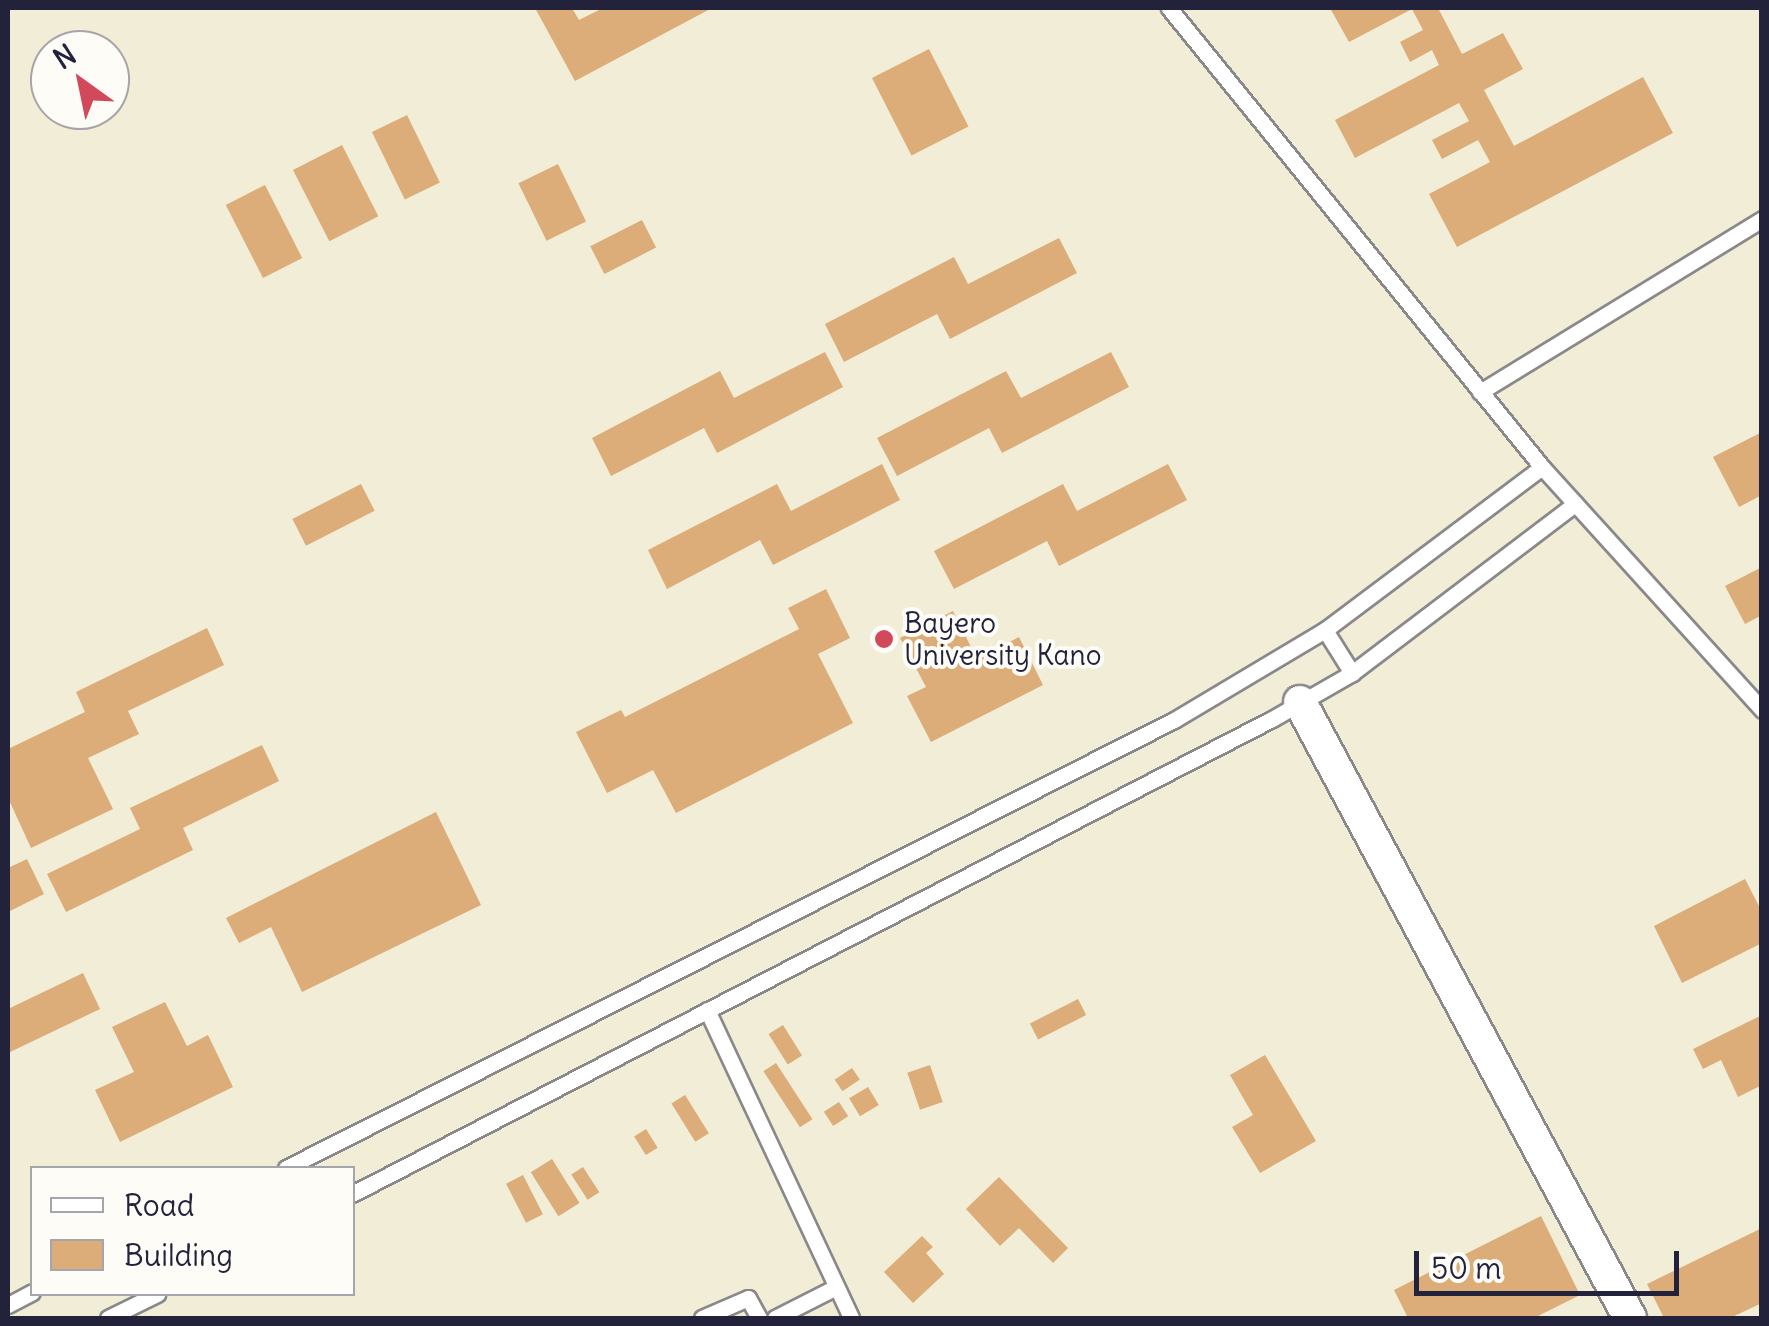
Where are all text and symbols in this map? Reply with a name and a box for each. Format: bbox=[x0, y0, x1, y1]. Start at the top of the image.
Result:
north arrow bbox=[30, 30, 130, 130]
text: N bbox=[47, 36, 83, 77]
place label: Bayero University Kano bbox=[904, 606, 1102, 672]
marker: Bayero University Kano bbox=[873, 628, 895, 650]
legend bbox=[30, 1166, 355, 1296]
text: Road bbox=[124, 1186, 194, 1224]
scale bar bbox=[1419, 1231, 1684, 1293]
text: Building bbox=[124, 1236, 233, 1274]
text: 50 m bbox=[1431, 1249, 1501, 1287]

